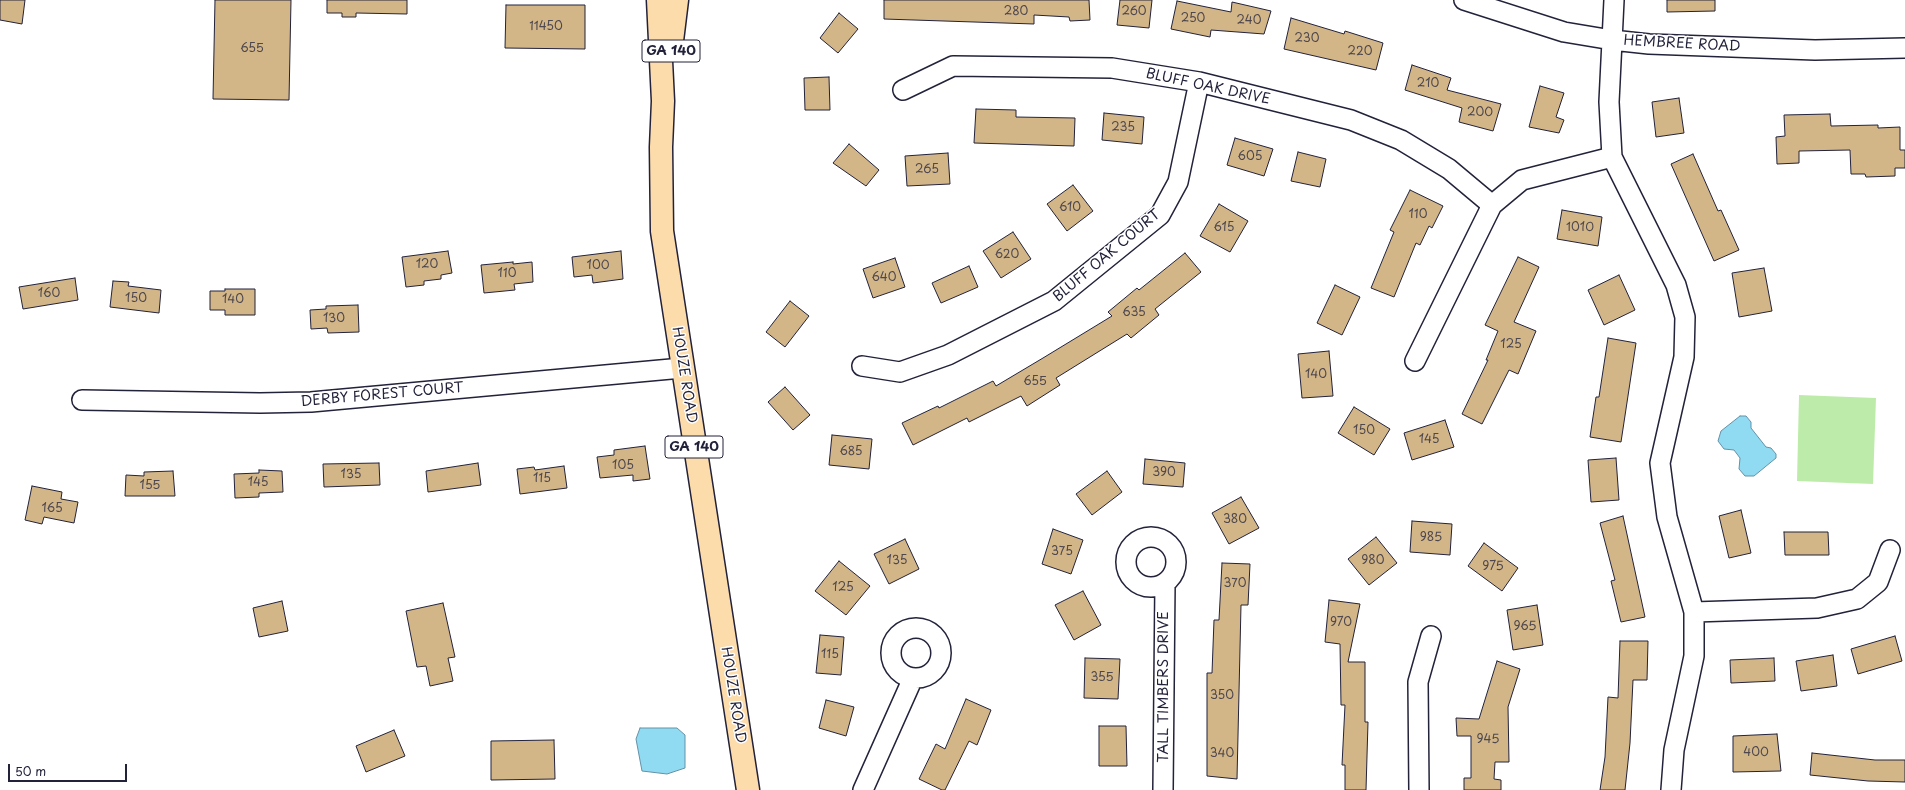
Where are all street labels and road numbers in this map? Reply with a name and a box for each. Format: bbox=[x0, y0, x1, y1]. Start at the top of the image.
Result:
street label: HEMBREE ROAD bbox=[1623, 33, 1741, 55]
road number: GA 140 bbox=[642, 40, 700, 62]
street label: BLUFF OAK DRIVE bbox=[1144, 66, 1272, 108]
street label: BLUFF OAK COURT bbox=[1050, 206, 1164, 306]
street label: HOUZE ROAD bbox=[668, 326, 700, 424]
street label: DERBY FOREST COURT bbox=[300, 380, 464, 410]
road number: GA 140 bbox=[665, 436, 723, 458]
street label: TALL TIMBERS DRIVE bbox=[1156, 611, 1172, 763]
street label: HOUZE ROAD bbox=[717, 646, 749, 744]

